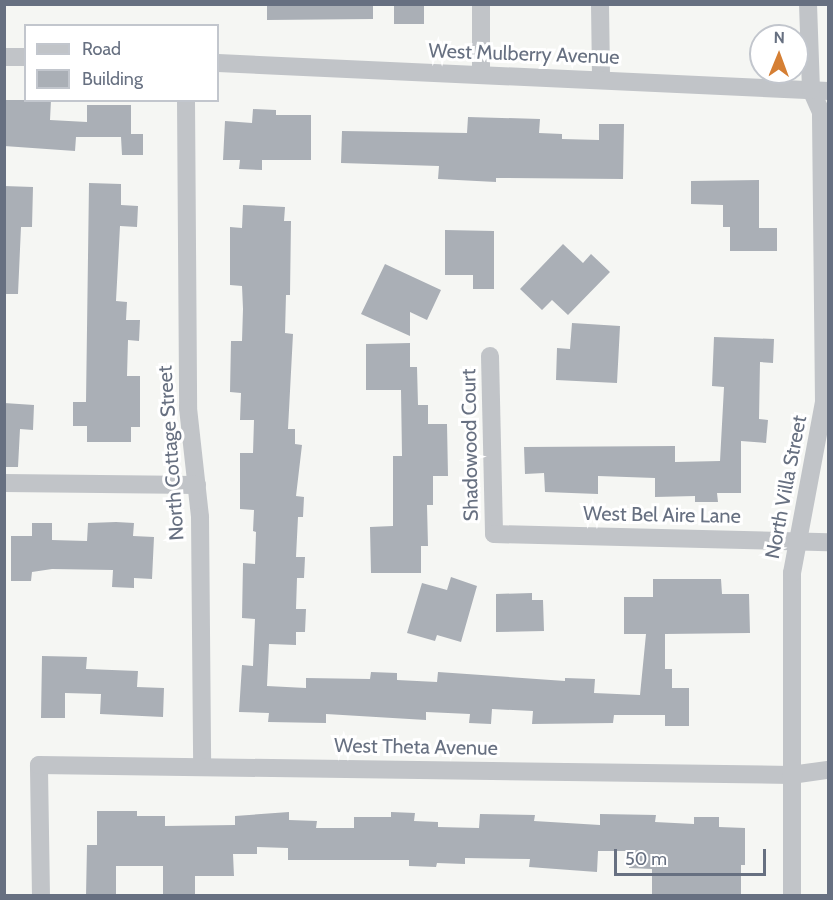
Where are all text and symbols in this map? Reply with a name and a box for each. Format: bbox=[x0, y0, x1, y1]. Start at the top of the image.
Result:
legend bbox=[24, 24, 219, 102]
north arrow bbox=[749, 24, 809, 84]
text: N bbox=[773, 28, 785, 47]
text: Road bbox=[82, 38, 121, 60]
street label: West Mulberry Avenue bbox=[428, 39, 620, 69]
text: Building bbox=[82, 68, 143, 90]
street label: North Cottage Street bbox=[153, 365, 189, 541]
street label: Shadowood Court bbox=[457, 369, 483, 521]
street label: North Villa Street bbox=[760, 413, 812, 561]
street label: West Bel Aire Lane bbox=[583, 502, 741, 528]
street label: West Theta Avenue bbox=[334, 734, 498, 760]
scale bar bbox=[617, 837, 768, 875]
text: 50 m bbox=[625, 848, 667, 870]

